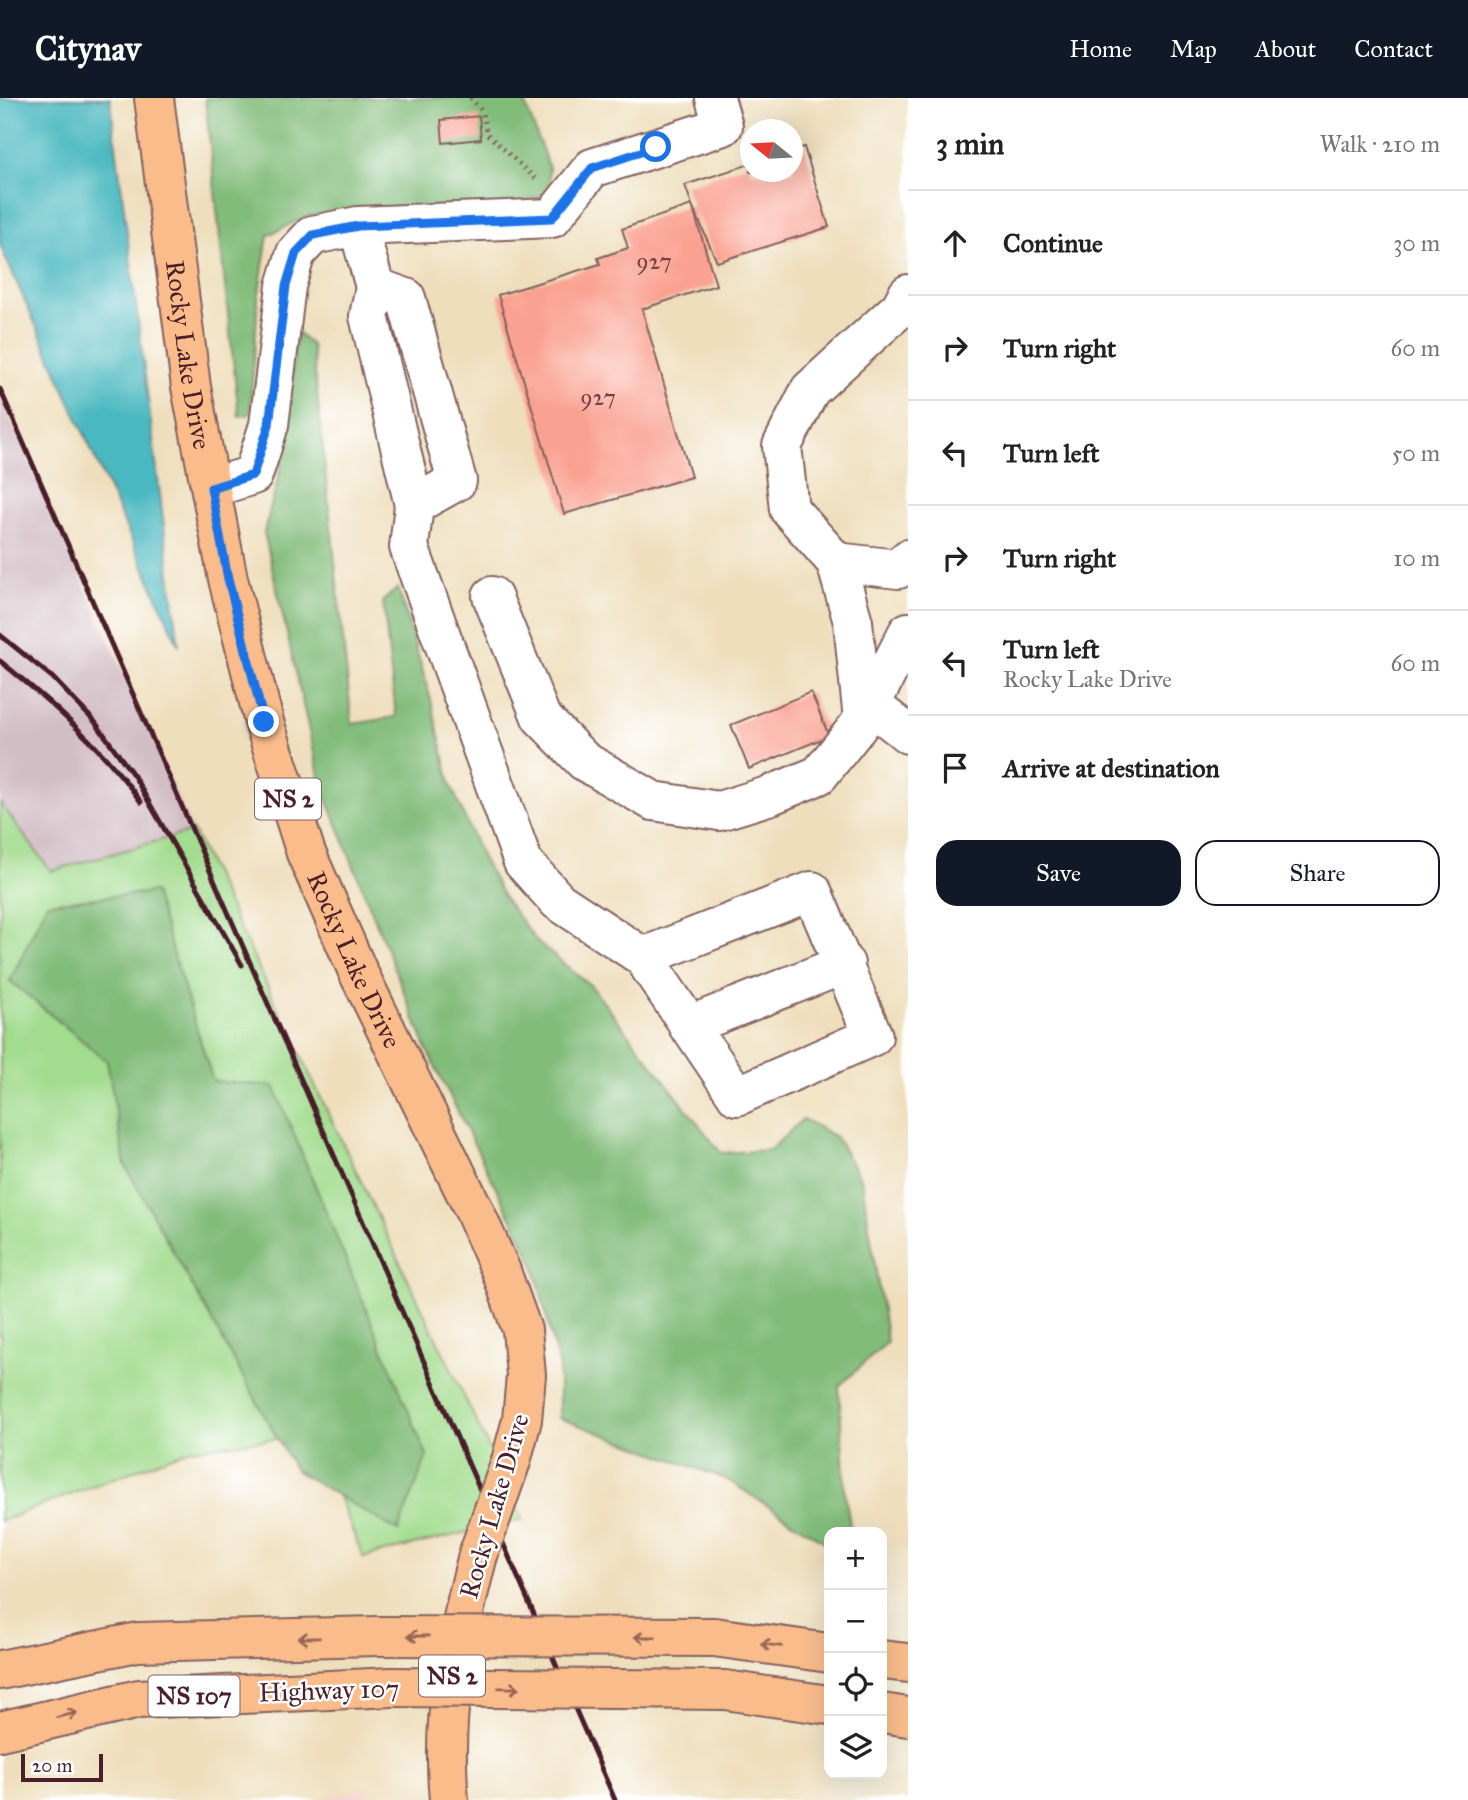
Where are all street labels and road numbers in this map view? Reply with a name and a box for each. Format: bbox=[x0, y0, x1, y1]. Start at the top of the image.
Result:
street label: Rocky Lake Drive bbox=[159, 258, 219, 452]
road number: NS 2 bbox=[255, 778, 321, 820]
street label: Rocky Lake Drive bbox=[300, 866, 409, 1053]
street label: Rocky Lake Drive bbox=[452, 1410, 536, 1602]
road number: NS 2 bbox=[419, 1656, 485, 1696]
street label: Highway 107 bbox=[258, 1672, 400, 1708]
road number: NS 107 bbox=[148, 1676, 240, 1716]

